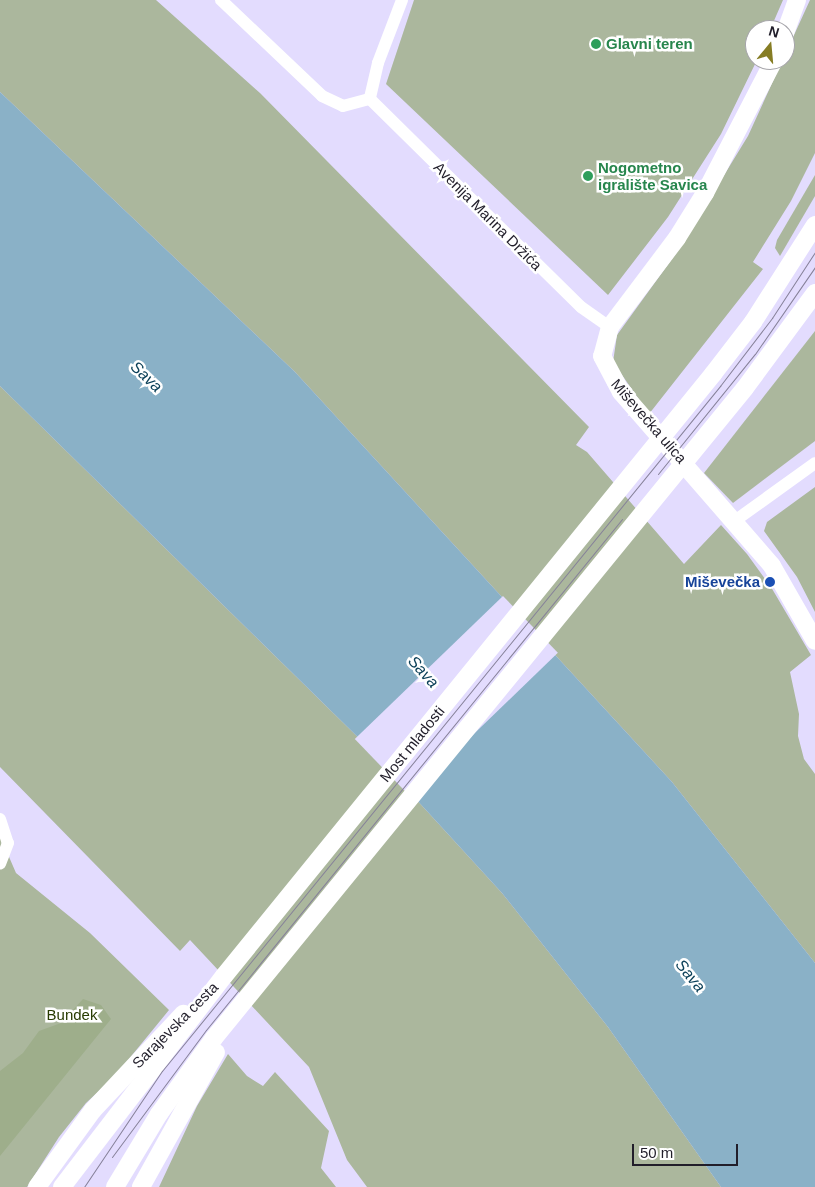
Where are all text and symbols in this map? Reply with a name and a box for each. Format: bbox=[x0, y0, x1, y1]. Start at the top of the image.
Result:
north arrow bbox=[745, 20, 795, 70]
text: N bbox=[767, 22, 781, 41]
place label: Glavni teren bbox=[606, 35, 693, 53]
marker: Glavni teren bbox=[590, 38, 602, 50]
street label: Avenija Marina Držića bbox=[430, 158, 546, 274]
place label: Nogometno igralište Savica bbox=[598, 158, 707, 193]
marker: Nogometno igralište Savica bbox=[582, 170, 594, 182]
water label: Sava bbox=[126, 358, 166, 396]
street label: Miševečka ulica bbox=[607, 375, 691, 467]
place label: Miševečka bbox=[685, 573, 760, 591]
marker: Miševečka bbox=[764, 576, 776, 588]
water label: Sava bbox=[404, 652, 442, 692]
street label: Most mladosti bbox=[376, 702, 448, 786]
water label: Sava bbox=[671, 956, 709, 996]
street label: Sarajevska cesta bbox=[128, 978, 222, 1072]
park label: Bundek bbox=[47, 1006, 97, 1024]
scale bar bbox=[635, 1134, 741, 1166]
text: 50 m bbox=[640, 1144, 673, 1161]

